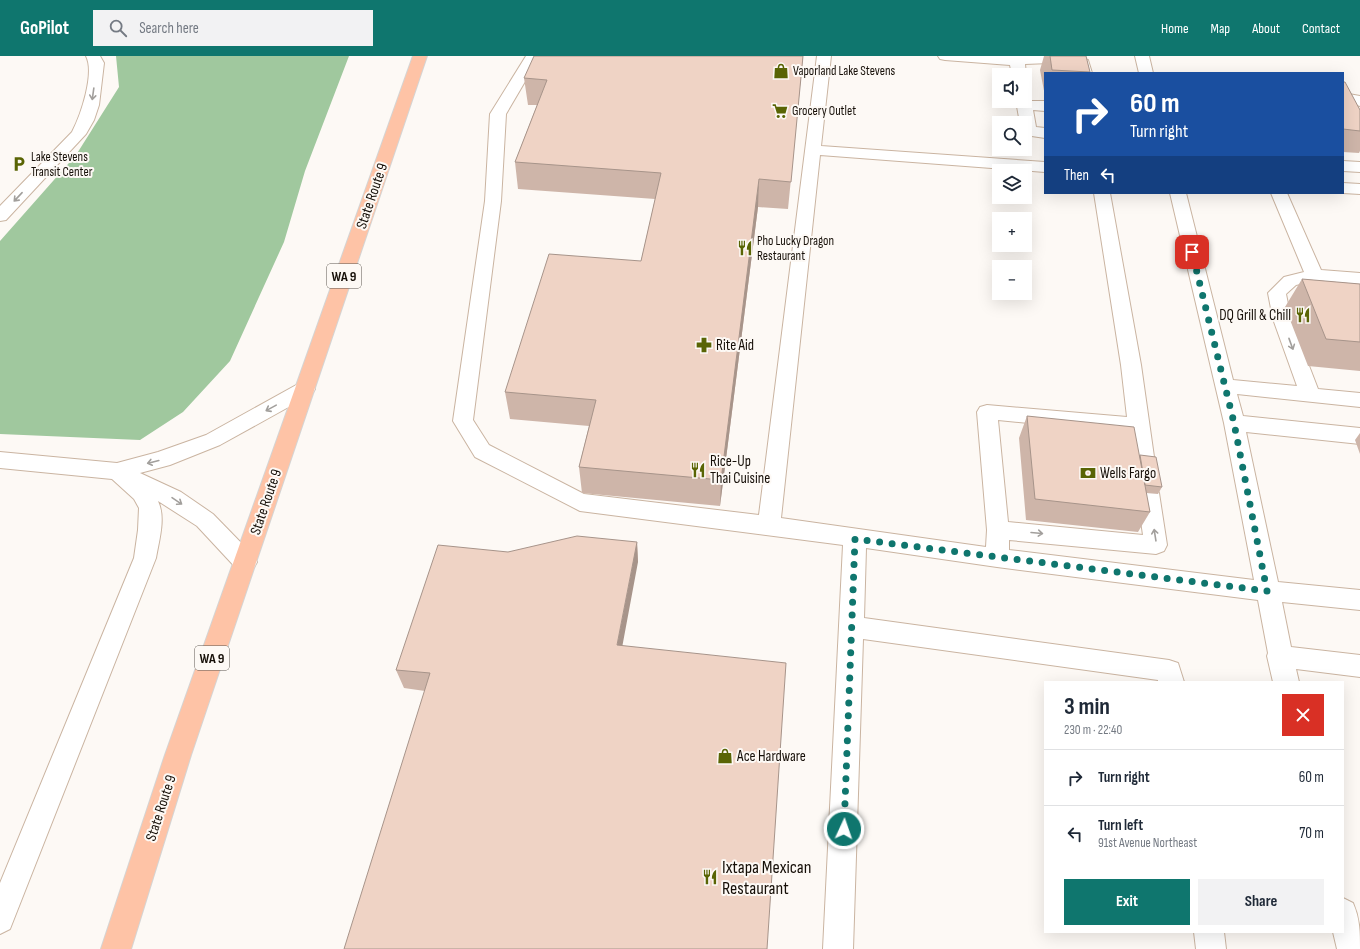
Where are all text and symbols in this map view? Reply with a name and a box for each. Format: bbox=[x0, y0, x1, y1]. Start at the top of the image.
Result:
search box bbox=[93, 10, 373, 46]
text: GoPilot bbox=[20, 17, 69, 40]
icon: search bbox=[107, 17, 129, 39]
text: Search here bbox=[139, 19, 199, 38]
text: Home bbox=[1161, 20, 1189, 37]
text: Map bbox=[1211, 20, 1230, 37]
text: About bbox=[1252, 20, 1280, 37]
text: Contact bbox=[1302, 20, 1340, 37]
shop icon: Vaporland Lake Stevens bbox=[772, 62, 790, 80]
place label: Vaporland Lake Stevens bbox=[793, 63, 896, 79]
map controls bbox=[992, 68, 1032, 300]
button: sound bbox=[992, 68, 1032, 108]
one-way arrow bbox=[89, 87, 96, 100]
text: 60 m bbox=[1130, 87, 1179, 120]
icon: right bbox=[1064, 88, 1116, 140]
supermarket icon: Grocery Outlet bbox=[771, 102, 789, 120]
place label: Grocery Outlet bbox=[792, 103, 856, 119]
button: search bbox=[992, 116, 1032, 156]
text: Turn right bbox=[1130, 121, 1188, 142]
place label: Lake Stevens Transit Center bbox=[31, 149, 93, 180]
parking icon: Lake Stevens Transit Center bbox=[10, 155, 28, 173]
street label: State Route 9 bbox=[352, 161, 392, 231]
button: layers bbox=[992, 164, 1032, 204]
icon: left bbox=[1097, 164, 1119, 186]
text: Then bbox=[1064, 166, 1089, 185]
one-way arrow bbox=[14, 192, 23, 202]
button: + bbox=[992, 212, 1032, 252]
place label: Pho Lucky Dragon Restaurant bbox=[757, 233, 834, 264]
pin bbox=[1175, 235, 1209, 269]
restaurant icon: Pho Lucky Dragon Restaurant bbox=[736, 239, 754, 257]
icon: arrive bbox=[1181, 241, 1203, 263]
button: − bbox=[992, 260, 1032, 300]
road number: WA 9 bbox=[327, 264, 361, 288]
place label: DQ Grill & Chill bbox=[1219, 306, 1291, 325]
restaurant icon: DQ Grill & Chill bbox=[1294, 306, 1312, 324]
pharmacy icon: Rite Aid bbox=[695, 336, 713, 354]
place label: Rite Aid bbox=[716, 336, 754, 355]
one-way arrow bbox=[1288, 337, 1296, 349]
one-way arrow bbox=[265, 405, 277, 413]
place label: Rice-Up Thai Cuisine bbox=[710, 452, 770, 488]
one-way arrow bbox=[146, 458, 159, 466]
restaurant icon: Rice-Up Thai Cuisine bbox=[689, 461, 707, 479]
bank icon: Wells Fargo bbox=[1079, 464, 1097, 482]
place label: Wells Fargo bbox=[1100, 464, 1156, 483]
street label: State Route 9 bbox=[246, 467, 286, 537]
one-way arrow bbox=[171, 497, 182, 505]
one-way arrow bbox=[1151, 529, 1159, 542]
one-way arrow bbox=[1030, 530, 1043, 537]
road number: WA 9 bbox=[195, 646, 229, 670]
text: 3 min bbox=[1064, 692, 1110, 721]
button: close bbox=[1282, 694, 1324, 736]
text: 230 m · 22:40 bbox=[1064, 722, 1122, 738]
shop icon: Ace Hardware bbox=[716, 747, 734, 765]
place label: Ace Hardware bbox=[736, 747, 806, 766]
icon: right bbox=[1064, 767, 1086, 789]
text: Turn right bbox=[1098, 768, 1150, 787]
text: 60 m bbox=[1299, 768, 1324, 787]
street label: State Route 9 bbox=[141, 773, 181, 843]
position arrow bbox=[823, 808, 865, 850]
text: Turn left bbox=[1098, 816, 1143, 835]
icon: left bbox=[1064, 823, 1086, 845]
text: 70 m bbox=[1299, 824, 1324, 843]
text: 91st Avenue Northeast bbox=[1098, 835, 1197, 851]
place label: Ixtapa Mexican Restaurant bbox=[722, 857, 811, 899]
restaurant icon: Ixtapa Mexican Restaurant bbox=[701, 868, 719, 886]
button: Exit bbox=[1064, 879, 1190, 925]
button: Share bbox=[1198, 879, 1324, 925]

